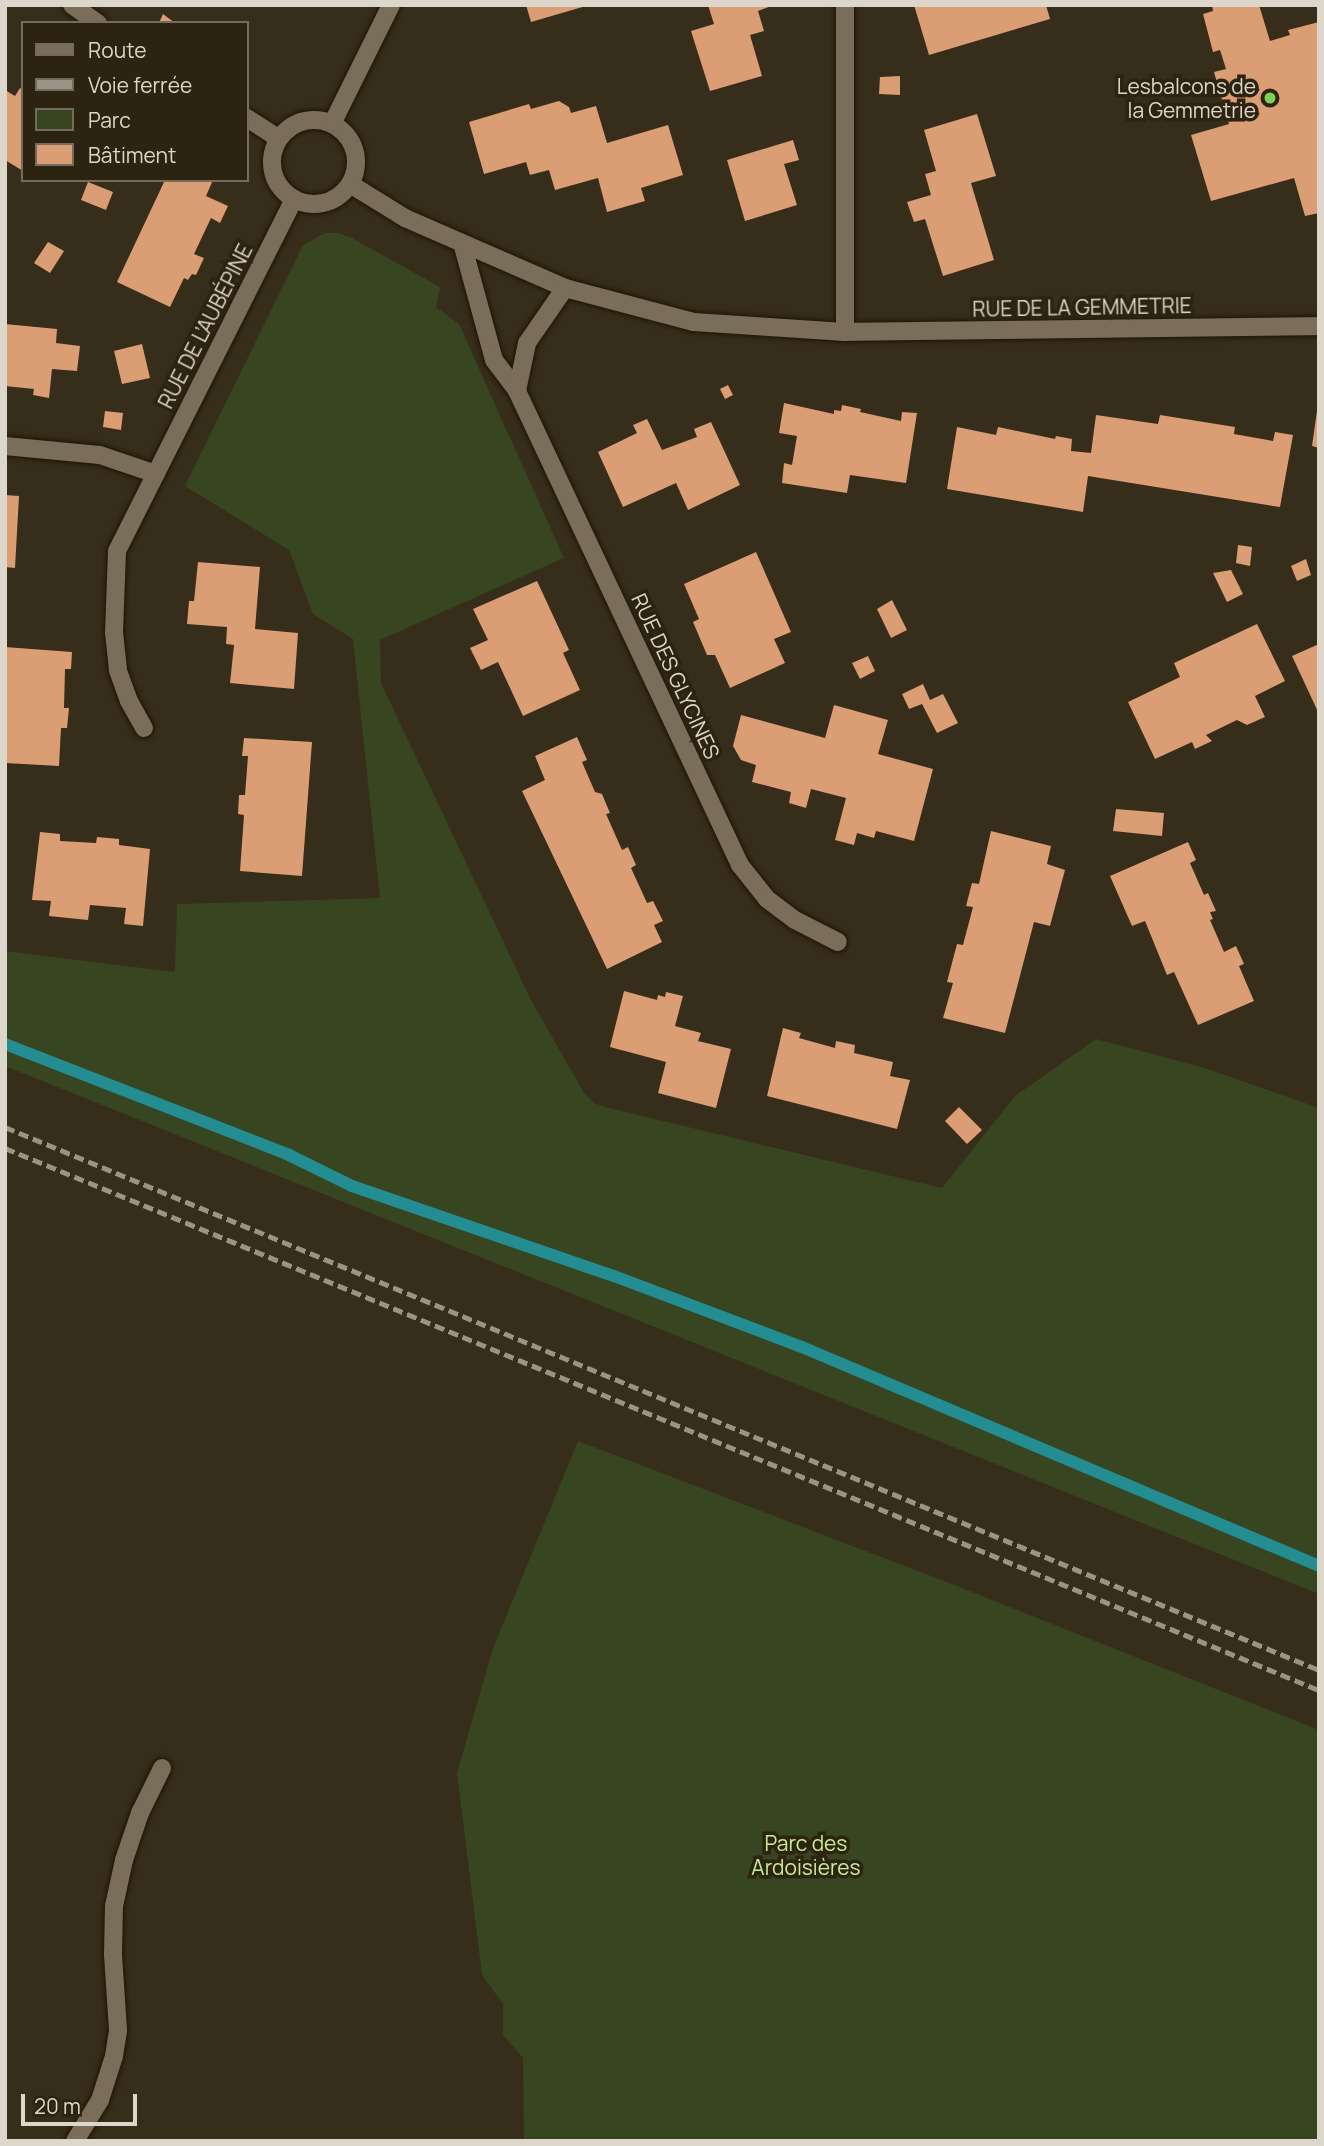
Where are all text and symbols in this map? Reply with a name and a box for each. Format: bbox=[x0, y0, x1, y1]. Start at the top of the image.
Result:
legend bbox=[21, 21, 248, 182]
text: Route bbox=[88, 36, 146, 64]
text: Voie ferrée bbox=[88, 71, 192, 99]
place label: Lesbalcons de la Gemmetrie bbox=[1117, 73, 1256, 123]
marker: Lesbalcons de la Gemmetrie bbox=[1262, 90, 1278, 106]
text: Parc bbox=[88, 106, 131, 134]
text: Bâtiment bbox=[88, 141, 176, 169]
street label: RUE DE L’AUBÉPINE bbox=[153, 240, 257, 412]
street label: RUE DE LA GEMMETRIE bbox=[972, 292, 1192, 322]
street label: RUE DES GLYCINES bbox=[627, 589, 725, 763]
park label: Parc des Ardoisières bbox=[751, 1830, 861, 1880]
scale bar bbox=[24, 2080, 140, 2124]
text: 20 m bbox=[34, 2092, 81, 2120]

